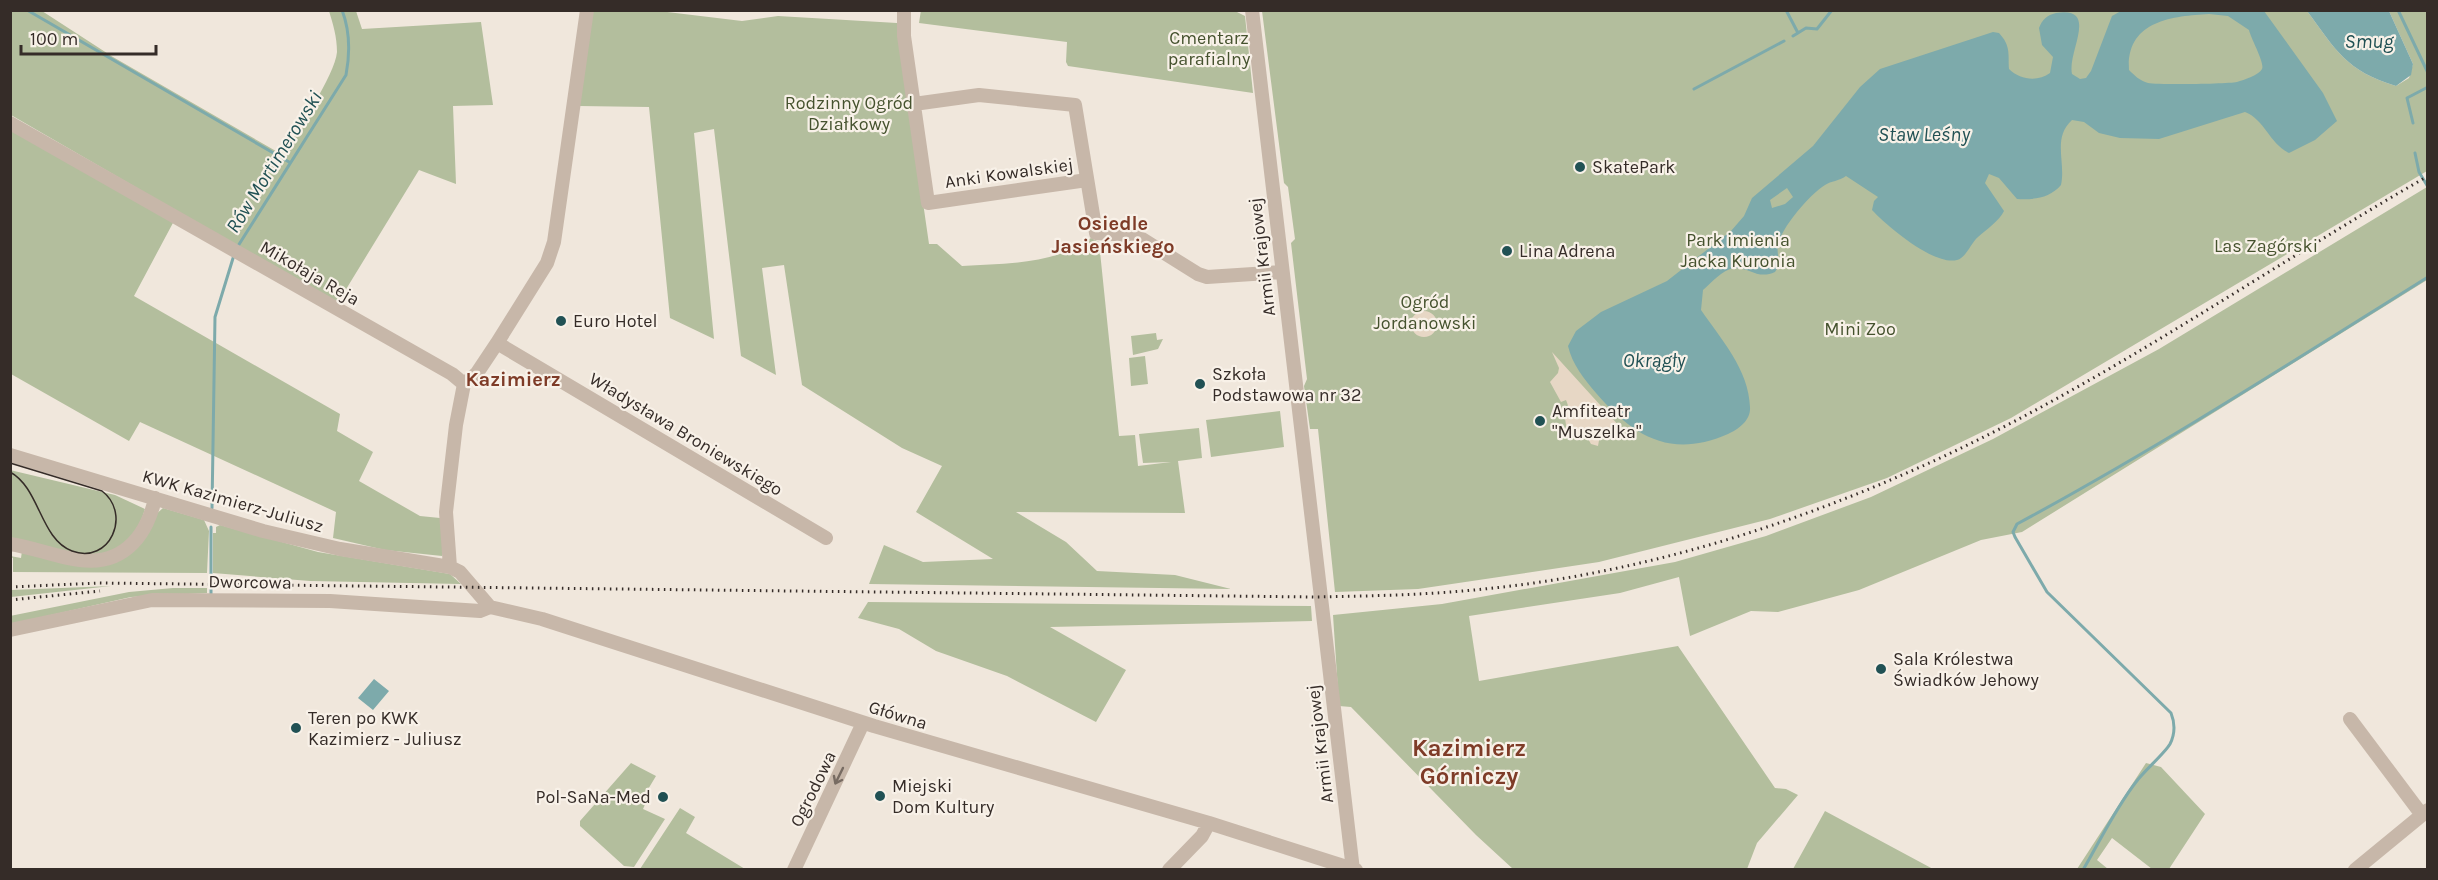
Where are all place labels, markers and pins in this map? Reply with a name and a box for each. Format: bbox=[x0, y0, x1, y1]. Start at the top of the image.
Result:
place label: SkatePark bbox=[1592, 156, 1675, 178]
marker: SkatePark bbox=[1573, 160, 1587, 174]
place label: Lina Adrena bbox=[1519, 240, 1615, 262]
marker: Lina Adrena bbox=[1500, 244, 1514, 258]
place label: Euro Hotel bbox=[573, 310, 658, 332]
marker: Euro Hotel bbox=[554, 314, 568, 328]
place label: Szkoła Podstawowa nr 32 bbox=[1212, 363, 1361, 406]
marker: Szkoła Podstawowa nr 32 bbox=[1193, 377, 1207, 391]
place label: Amfiteatr "Muszelka" bbox=[1552, 400, 1641, 443]
marker: Amfiteatr "Muszelka" bbox=[1533, 414, 1547, 428]
place label: Sala Królestwa Świadków Jehowy bbox=[1893, 648, 2039, 691]
marker: Sala Królestwa Świadków Jehowy bbox=[1874, 662, 1888, 676]
place label: Teren po KWK Kazimierz - Juliusz bbox=[308, 707, 462, 750]
marker: Teren po KWK Kazimierz - Juliusz bbox=[289, 721, 303, 735]
place label: Miejski Dom Kultury bbox=[892, 775, 995, 818]
place label: Pol-SaNa-Med bbox=[535, 786, 651, 808]
marker: Miejski Dom Kultury bbox=[873, 789, 887, 803]
marker: Pol-SaNa-Med bbox=[656, 790, 670, 804]

